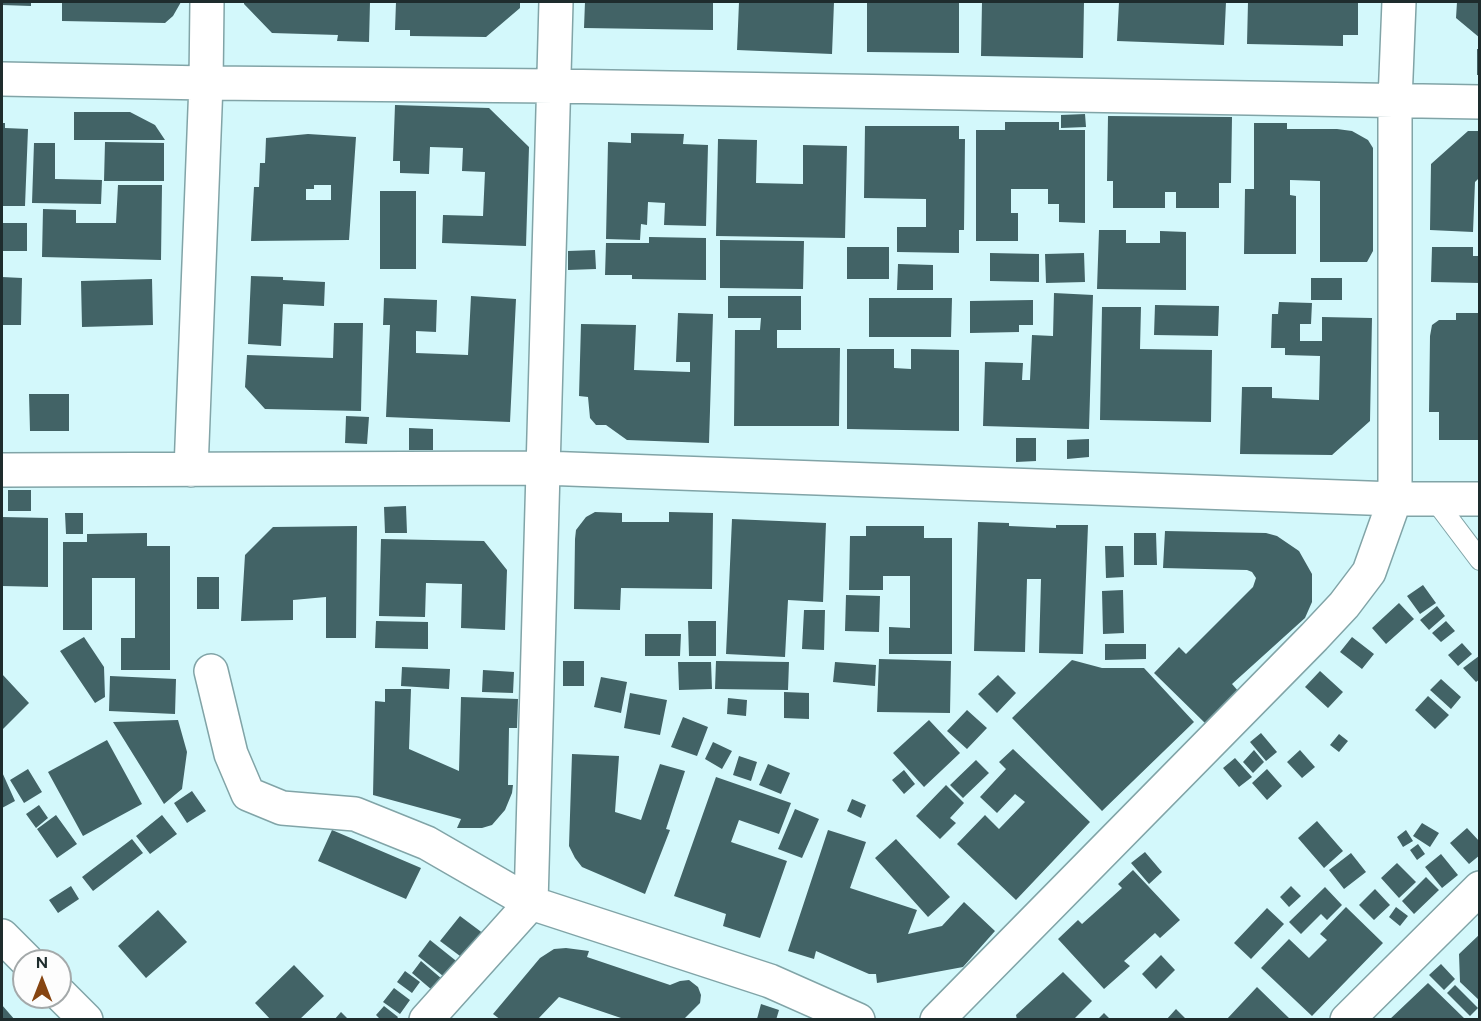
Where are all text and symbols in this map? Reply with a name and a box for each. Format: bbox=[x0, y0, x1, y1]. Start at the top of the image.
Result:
north arrow bbox=[12, 949, 72, 1009]
text: N bbox=[36, 953, 48, 972]

